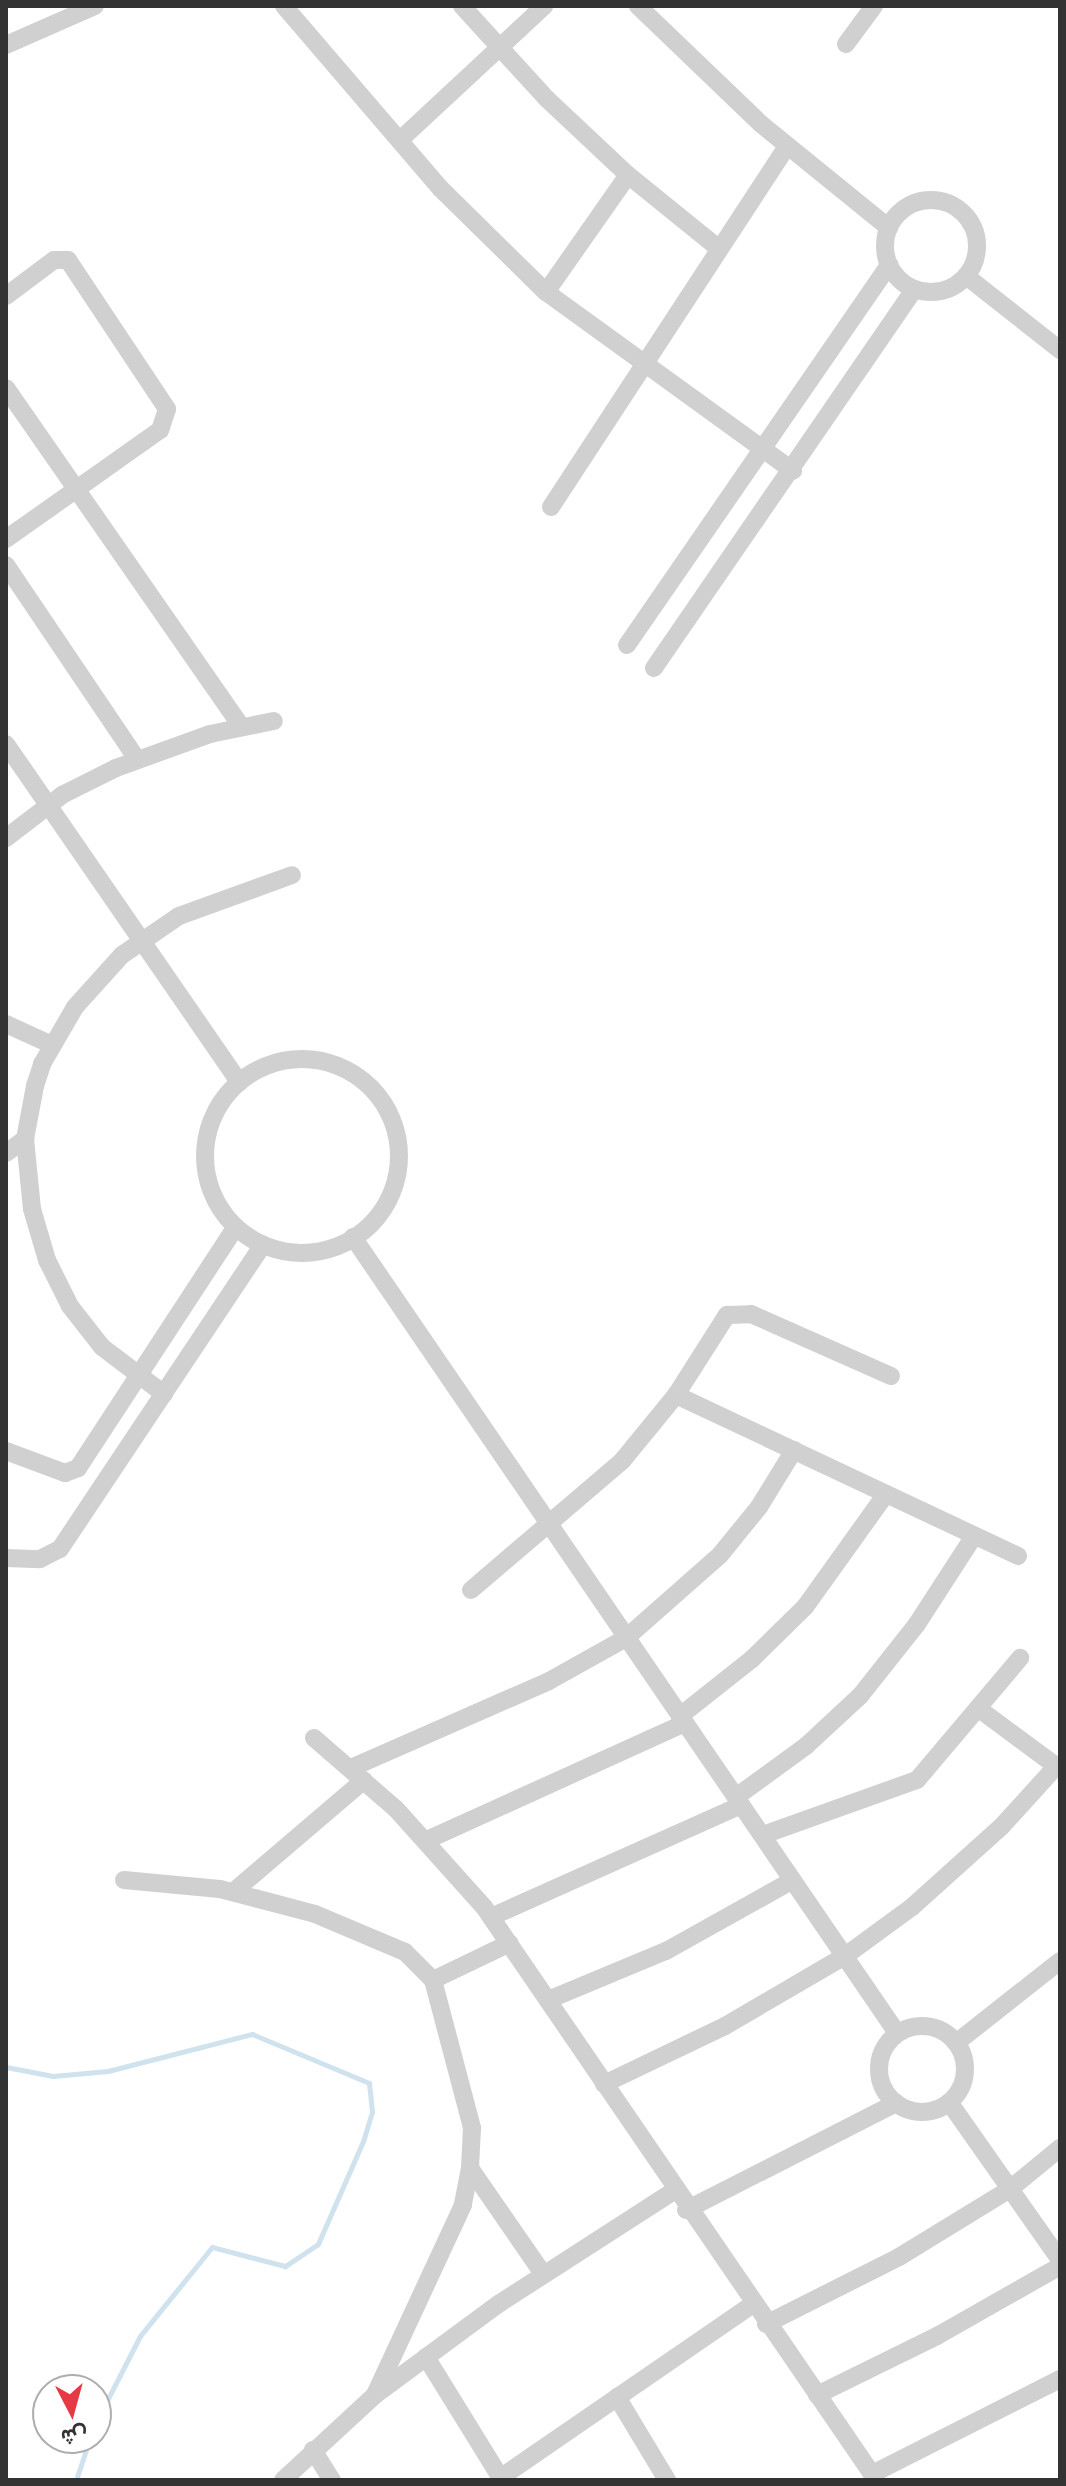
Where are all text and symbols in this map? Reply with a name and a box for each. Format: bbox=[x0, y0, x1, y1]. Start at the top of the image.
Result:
north arrow bbox=[32, 2374, 112, 2454]
text: ش bbox=[60, 2423, 89, 2450]

